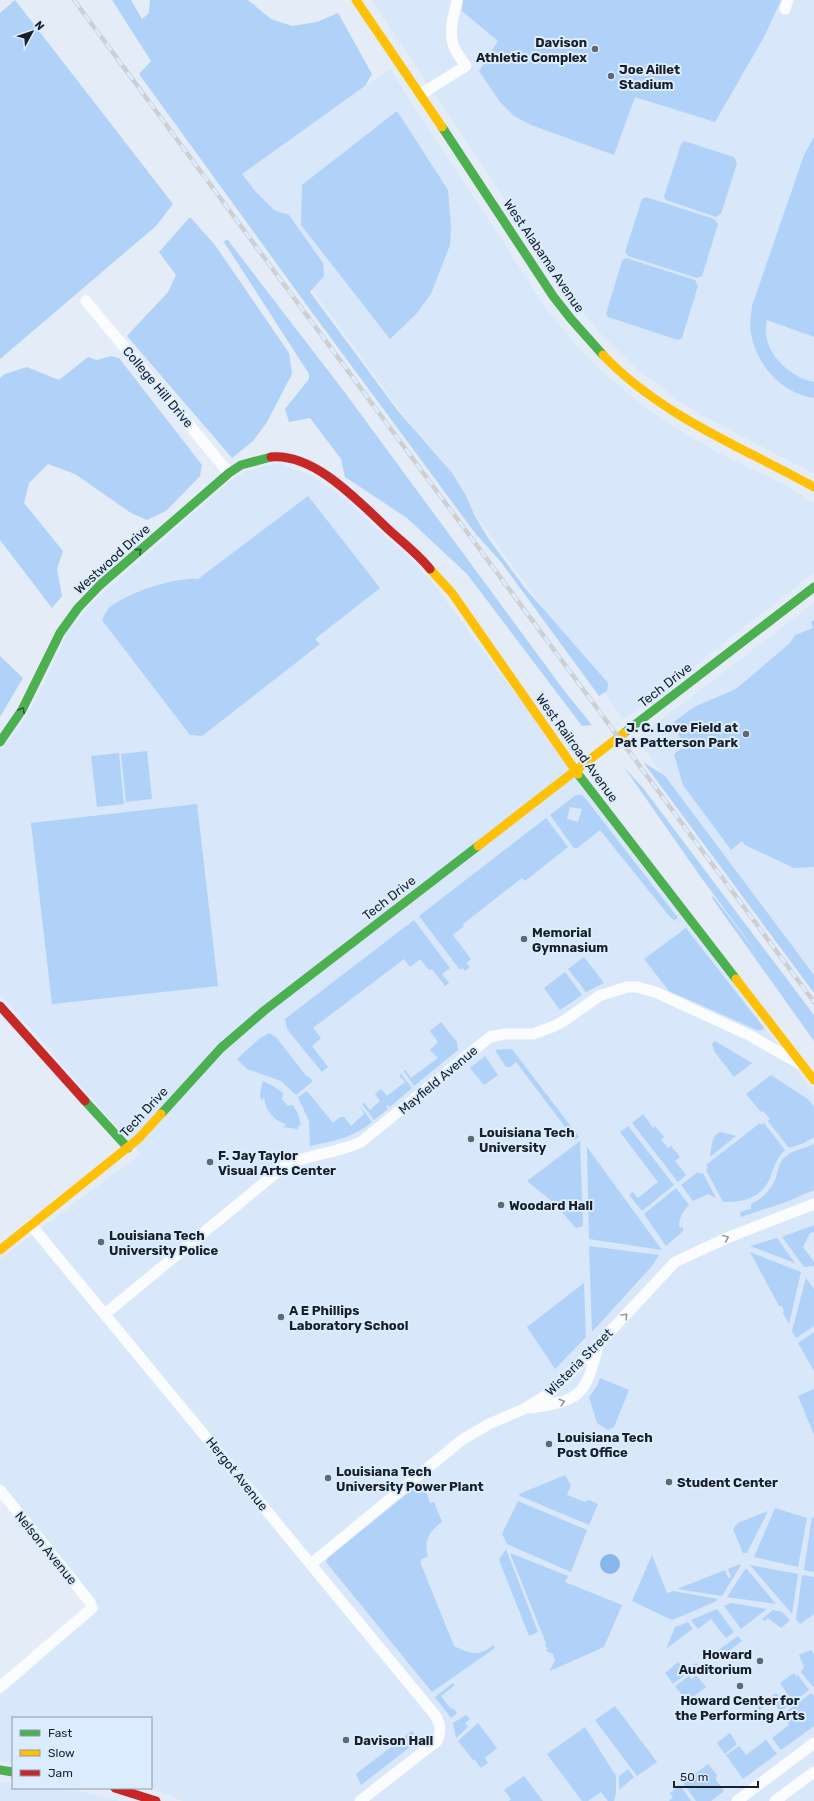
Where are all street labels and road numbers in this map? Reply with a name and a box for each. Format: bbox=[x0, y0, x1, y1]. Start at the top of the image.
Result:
street label: West Alabama Avenue bbox=[501, 197, 587, 315]
street label: College Hill Drive bbox=[119, 343, 196, 431]
street label: Westwood Drive bbox=[71, 521, 153, 597]
street label: Tech Drive bbox=[636, 660, 694, 710]
street label: West Railroad Avenue bbox=[533, 691, 621, 805]
street label: Tech Drive bbox=[360, 873, 418, 923]
street label: Mayfield Avenue bbox=[396, 1043, 480, 1117]
street label: Tech Drive bbox=[117, 1084, 171, 1140]
street label: Wisteria Street bbox=[542, 1325, 616, 1399]
street label: Hergot Avenue bbox=[202, 1434, 271, 1514]
street label: Nelson Avenue bbox=[12, 1508, 80, 1588]

